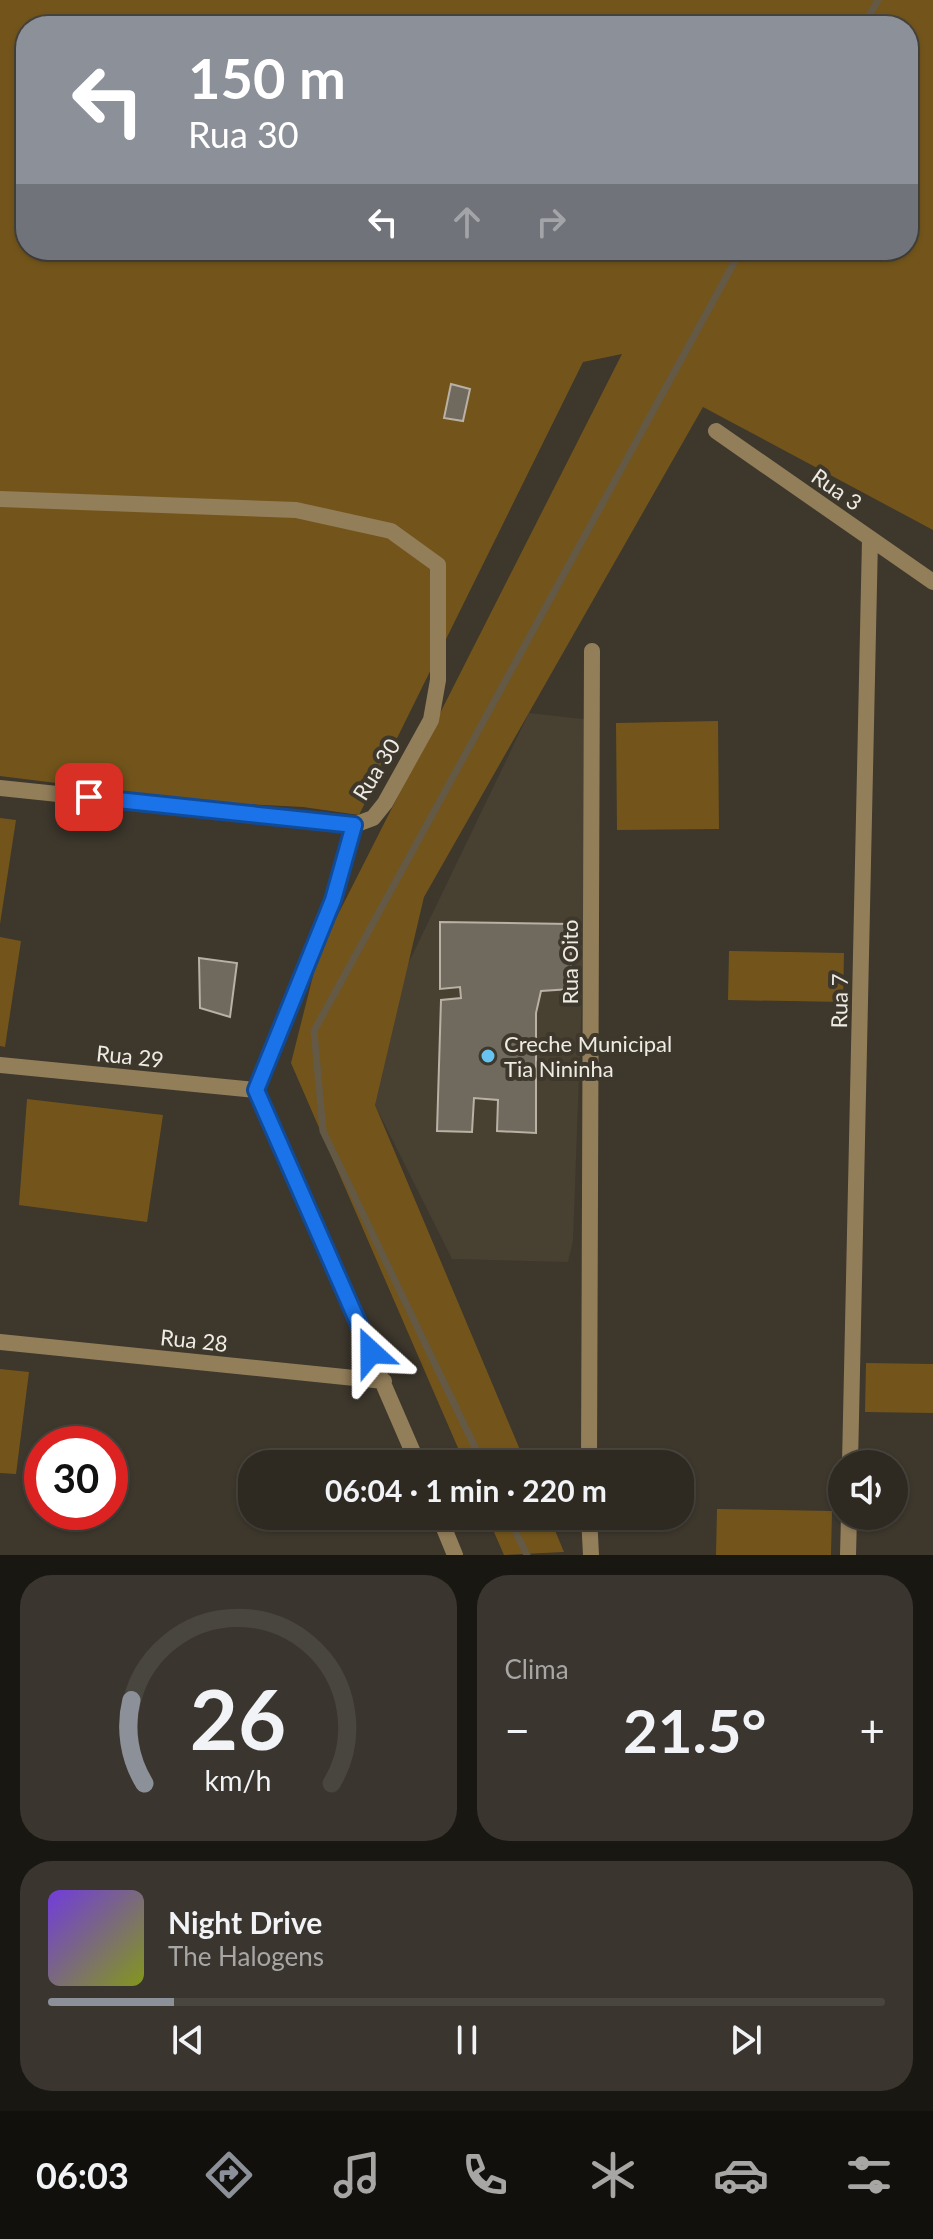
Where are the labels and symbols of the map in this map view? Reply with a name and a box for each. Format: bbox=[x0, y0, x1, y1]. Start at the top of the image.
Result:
street label: Rua 3 bbox=[807, 462, 867, 516]
street label: Rua 30 bbox=[347, 733, 406, 805]
pin bbox=[55, 763, 123, 831]
street label: Rua Oito bbox=[556, 919, 583, 1005]
street label: Rua 7 bbox=[825, 973, 853, 1029]
place label: Creche Municipal Tia Nininha bbox=[504, 1030, 672, 1082]
street label: Rua 29 bbox=[95, 1039, 165, 1073]
marker: Creche Municipal Tia Nininha bbox=[479, 1047, 497, 1065]
position arrow bbox=[329, 1310, 413, 1394]
street label: Rua 28 bbox=[159, 1323, 229, 1357]
speed limit sign: 30 bbox=[24, 1426, 128, 1530]

